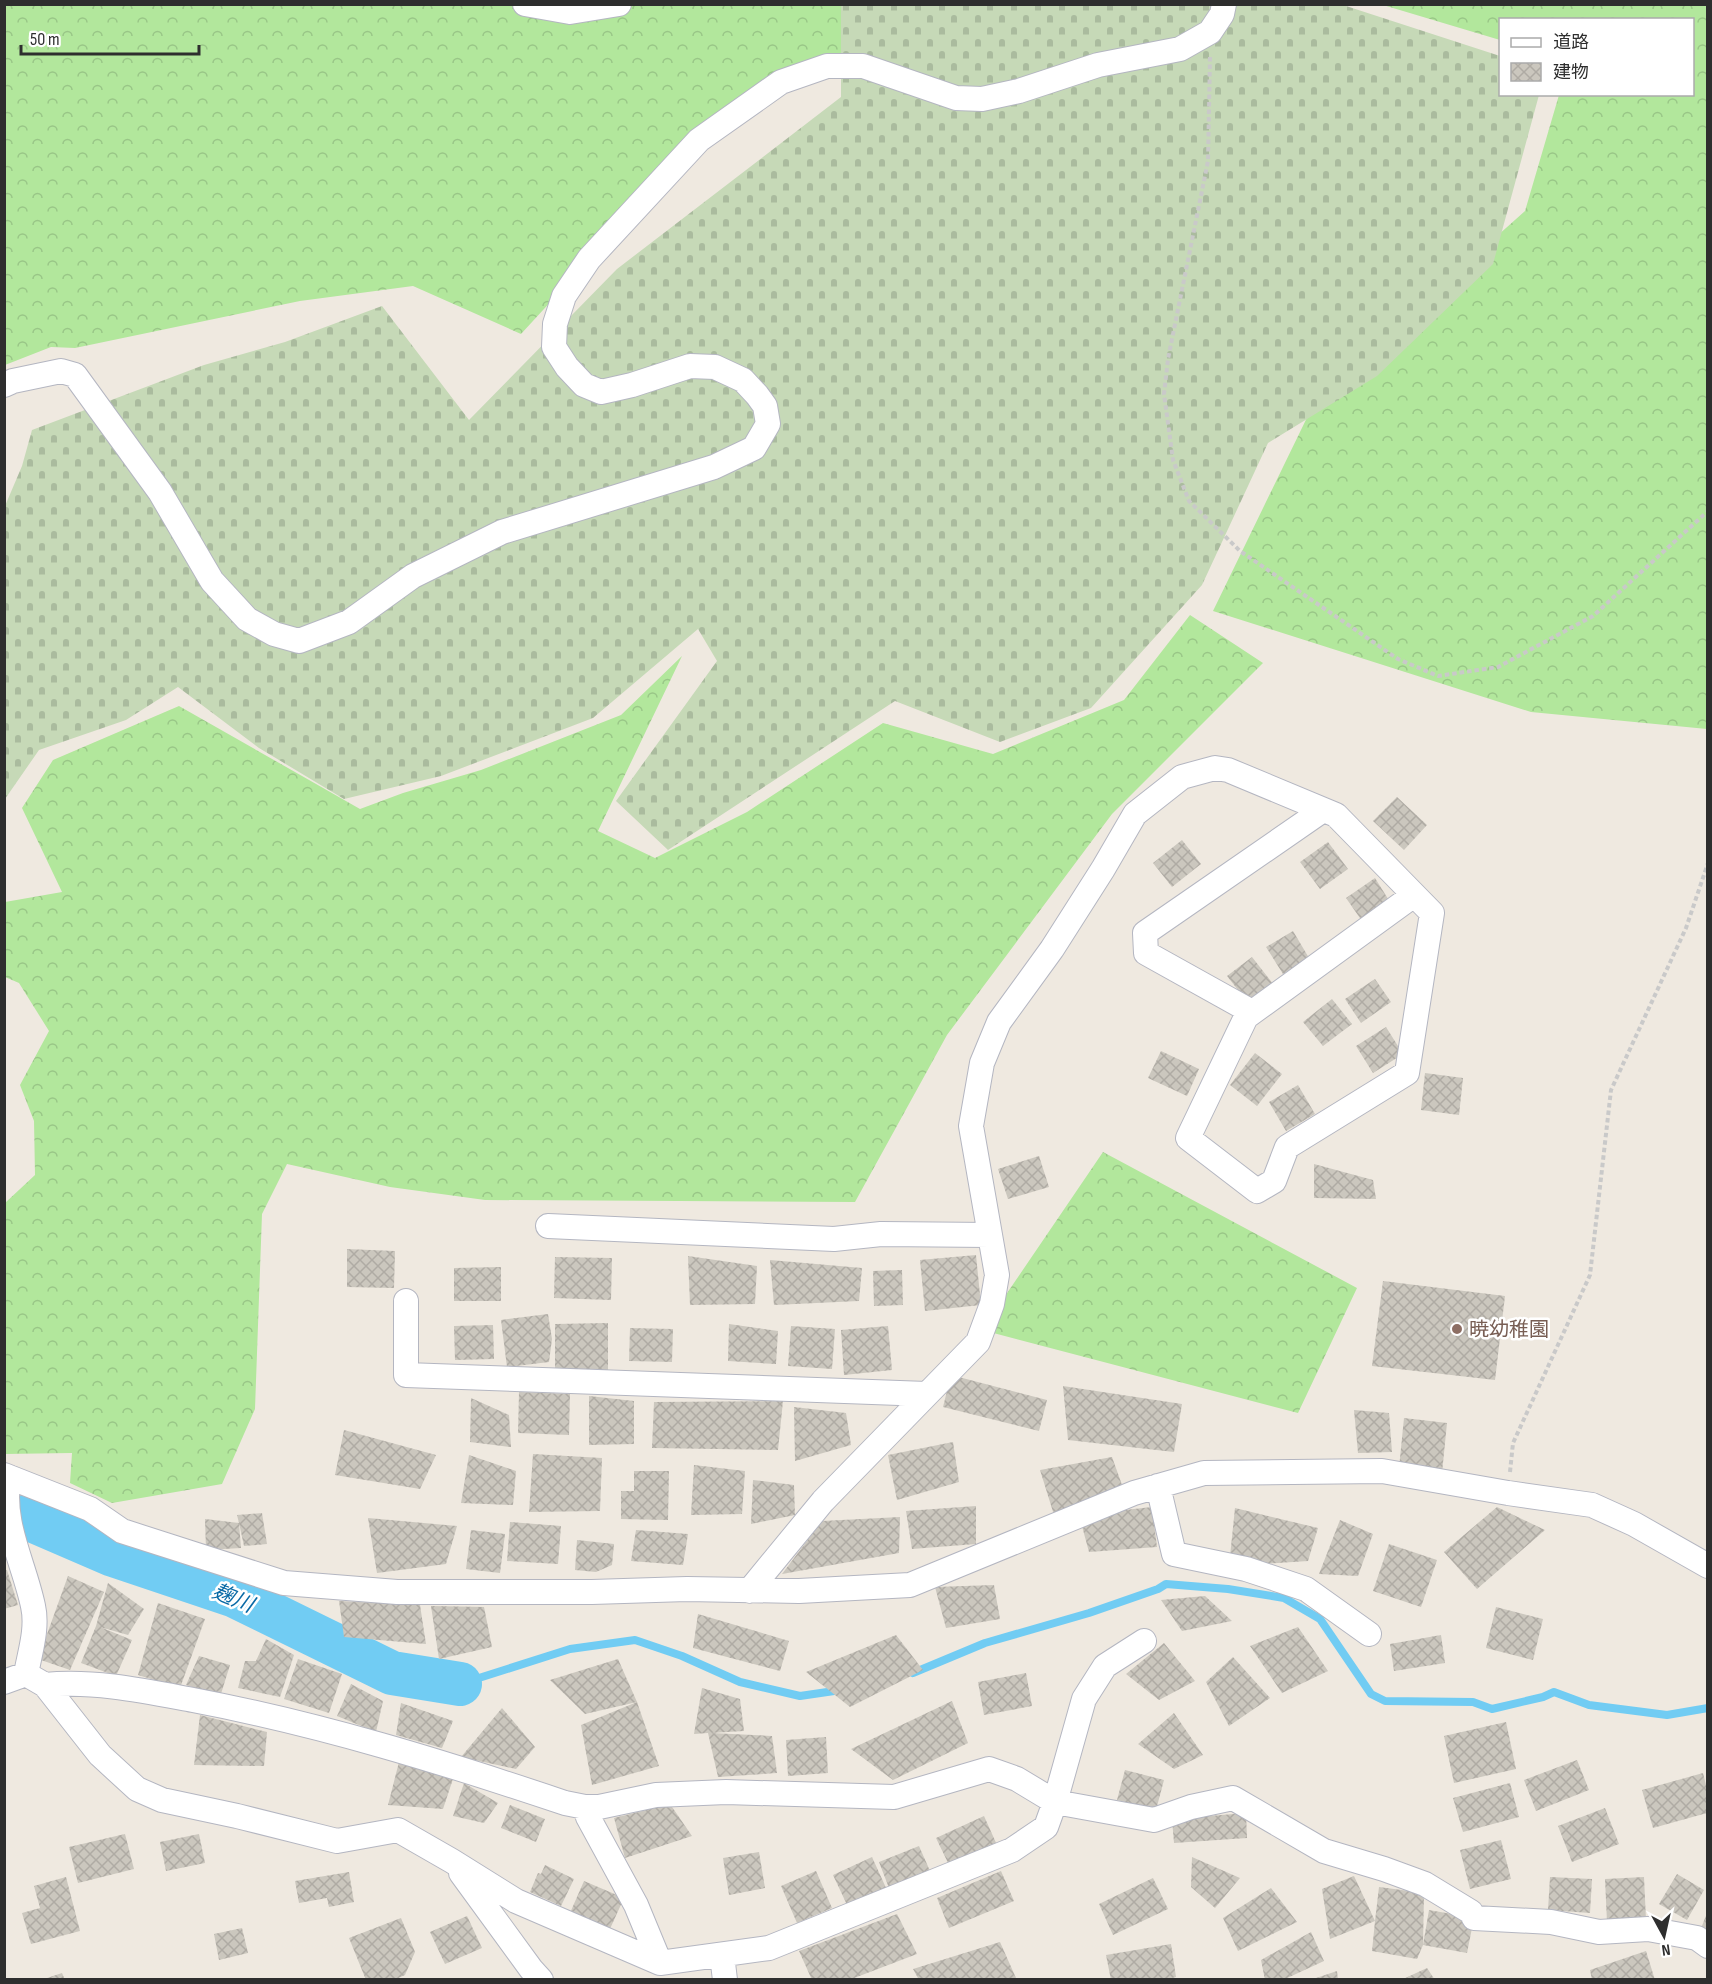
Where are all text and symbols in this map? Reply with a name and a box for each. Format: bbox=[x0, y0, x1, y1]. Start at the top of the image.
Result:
scale bar bbox=[21, 18, 200, 56]
legend bbox=[1499, 18, 1694, 96]
text: 50 m bbox=[30, 29, 60, 50]
text: 道路 bbox=[1553, 32, 1589, 53]
text: 建物 bbox=[1553, 62, 1589, 83]
place label: 暁幼稚園 bbox=[1469, 1318, 1549, 1342]
marker: 暁幼稚園 bbox=[1450, 1322, 1464, 1336]
water label: 麹川 bbox=[209, 1579, 259, 1619]
north arrow bbox=[1634, 1906, 1694, 1966]
text: N bbox=[1660, 1939, 1671, 1959]

